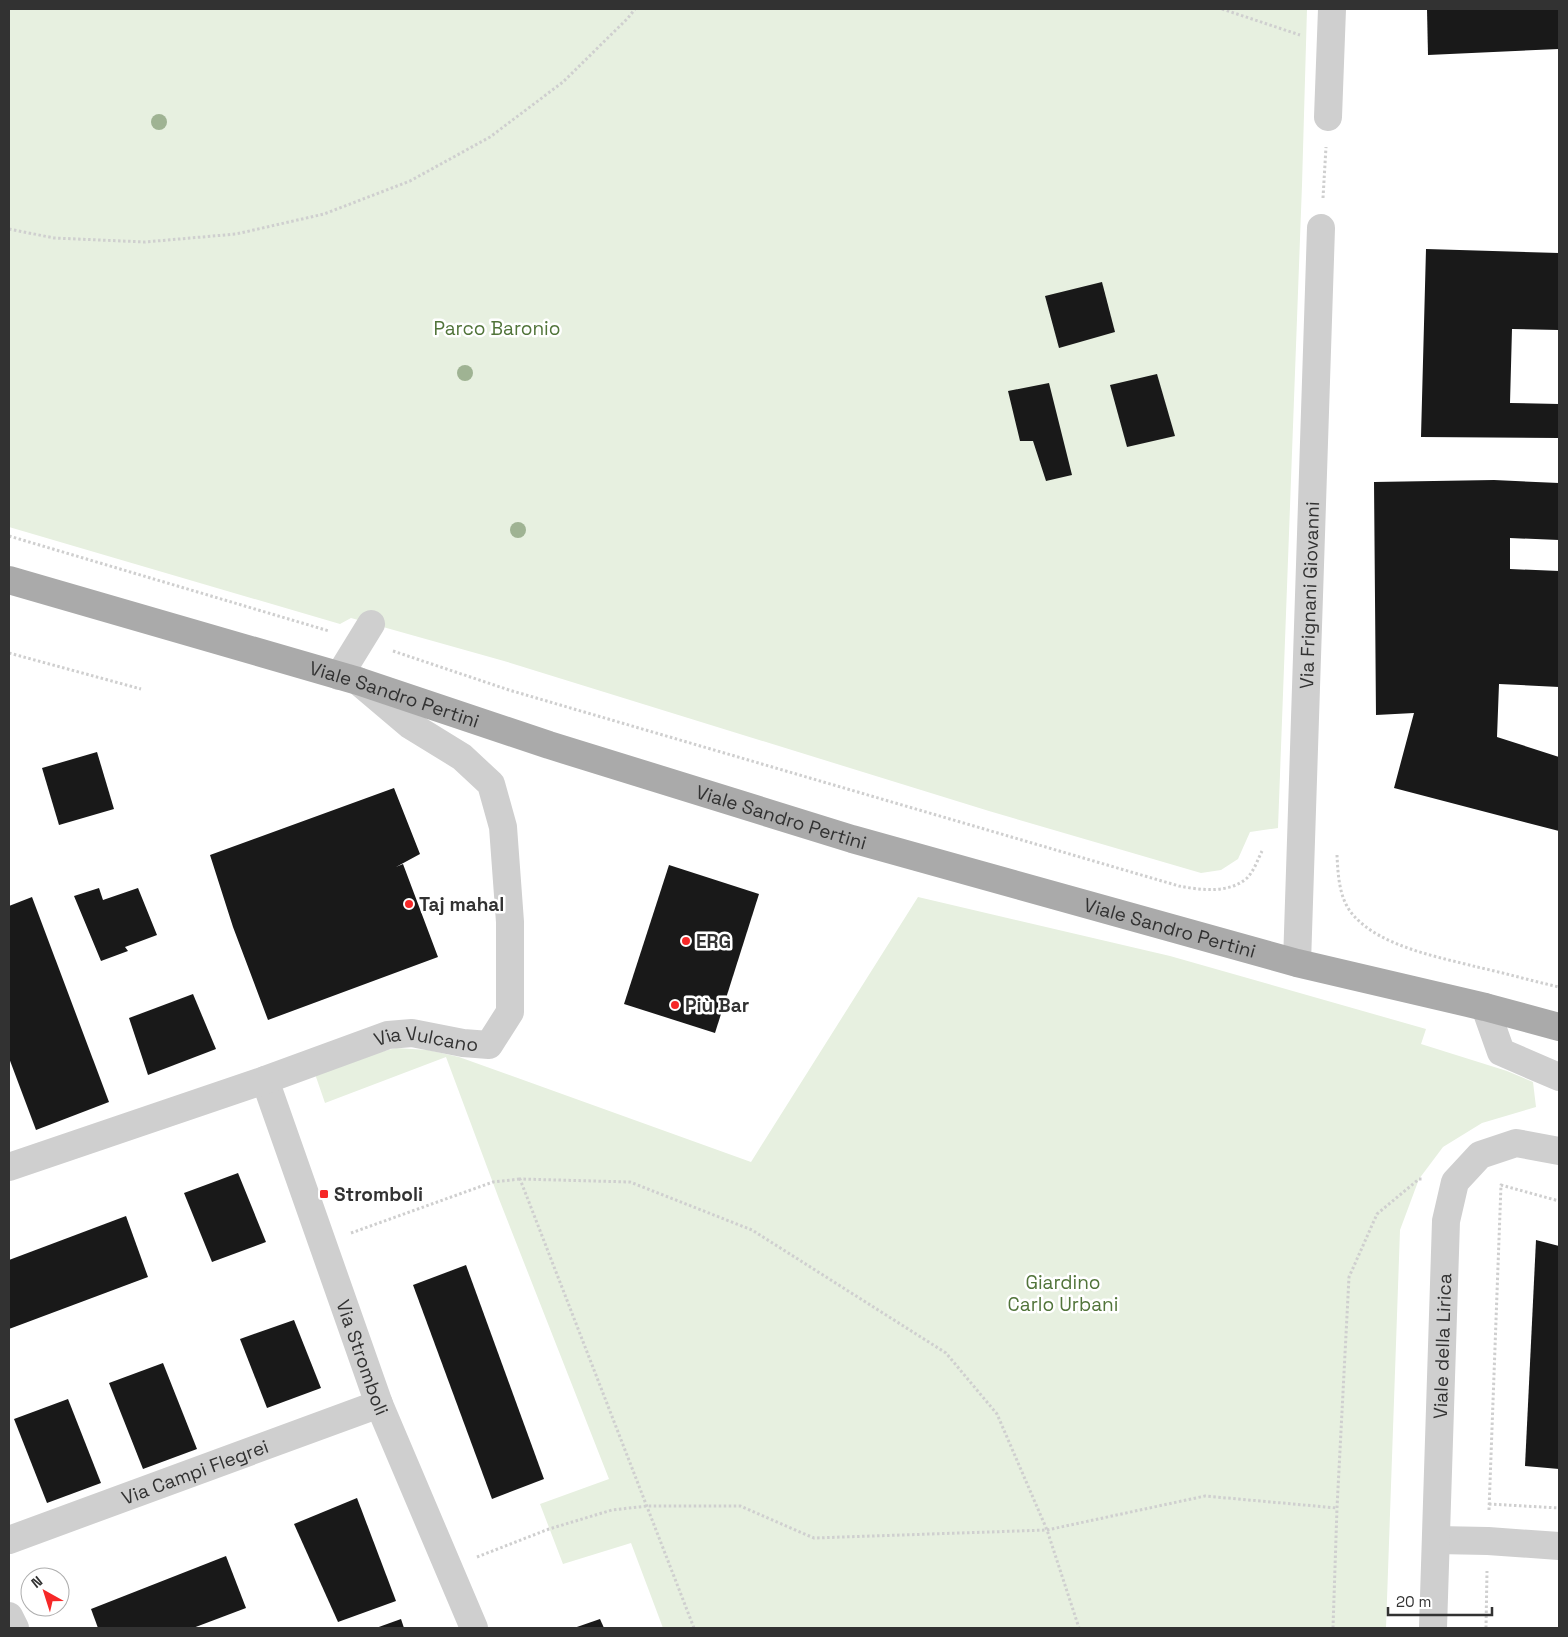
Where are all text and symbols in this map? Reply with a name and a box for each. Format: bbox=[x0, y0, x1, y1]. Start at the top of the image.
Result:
park label: Parco Baronio bbox=[433, 316, 561, 341]
street label: Via Frignani Giovanni bbox=[1294, 501, 1325, 689]
street label: Viale Sandro Pertini bbox=[306, 656, 483, 734]
street label: Viale Sandro Pertini bbox=[693, 779, 869, 855]
place label: Taj mahal bbox=[419, 892, 504, 917]
street label: Viale Sandro Pertini bbox=[1081, 892, 1259, 964]
marker: Taj mahal bbox=[403, 898, 415, 910]
place label: ERG bbox=[696, 929, 731, 954]
marker: ERG bbox=[680, 935, 692, 947]
place label: Più Bar bbox=[685, 993, 749, 1018]
marker: Più Bar bbox=[669, 999, 681, 1011]
street label: Via Vulcano bbox=[371, 1021, 479, 1057]
place label: Stromboli bbox=[334, 1182, 423, 1207]
marker: Stromboli bbox=[318, 1188, 330, 1200]
park label: Giardino Carlo Urbani bbox=[1008, 1270, 1118, 1317]
street label: Viale della Lirica bbox=[1428, 1273, 1457, 1420]
street label: Via Stromboli bbox=[330, 1296, 394, 1419]
street label: Via Campi Flegrei bbox=[118, 1434, 272, 1511]
north arrow bbox=[20, 1567, 70, 1617]
text: N bbox=[28, 1572, 46, 1592]
scale bar bbox=[1388, 1584, 1492, 1616]
text: 20 m bbox=[1396, 1592, 1431, 1611]

